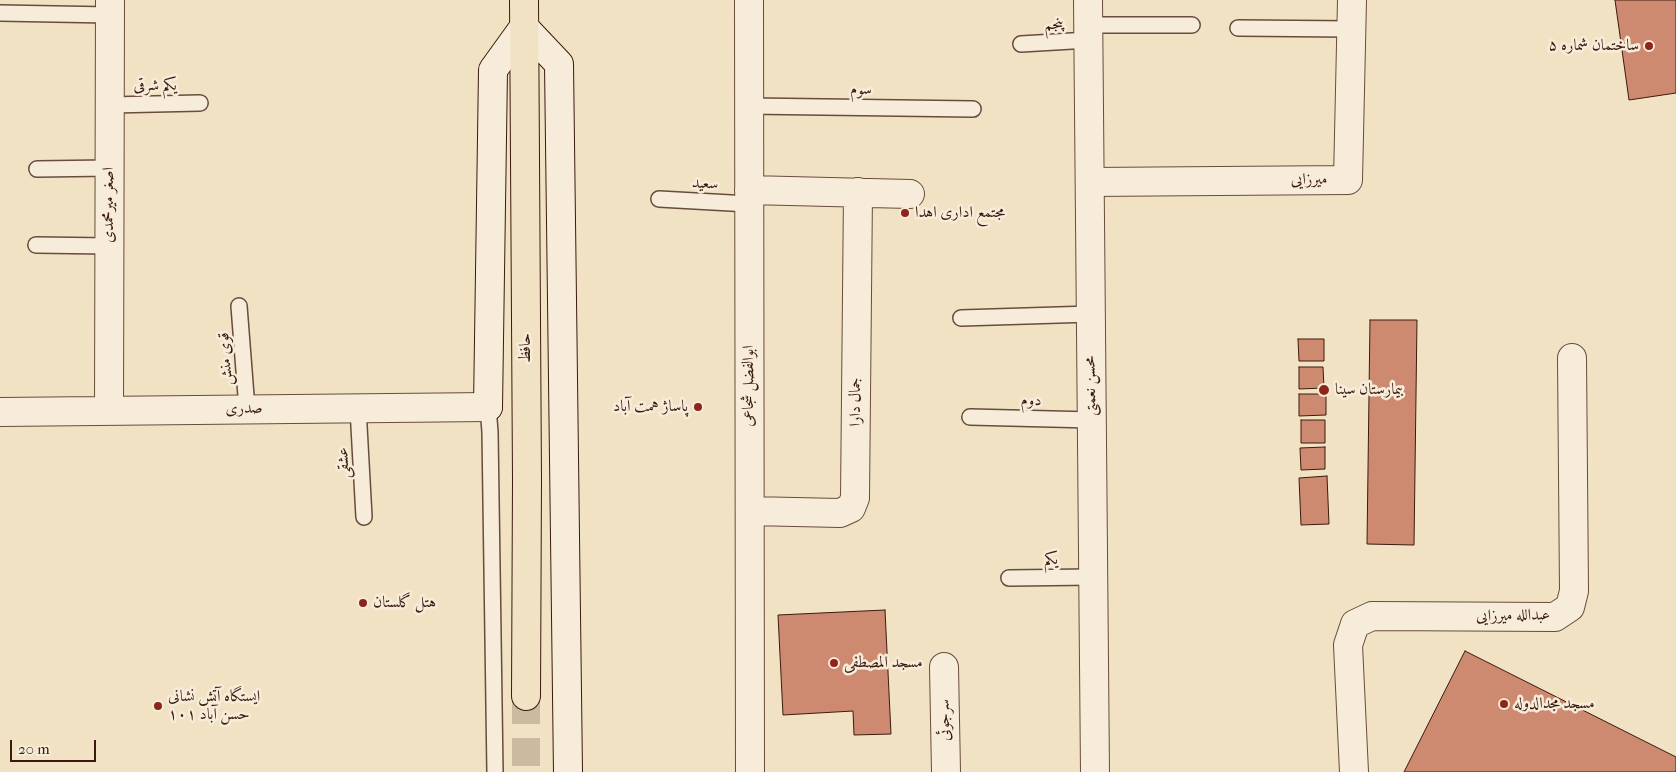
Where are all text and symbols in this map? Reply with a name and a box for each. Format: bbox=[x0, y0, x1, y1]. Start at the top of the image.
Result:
street label: پنجم bbox=[1044, 15, 1064, 35]
place label: ساختمان شماره ۵ bbox=[1548, 36, 1639, 56]
marker: ساختمان شماره ۵ bbox=[1643, 40, 1655, 52]
street label: یکم شرقی bbox=[133, 76, 177, 96]
street label: سوم bbox=[850, 80, 872, 100]
street label: اصغر میرمحمدی bbox=[99, 167, 119, 243]
street label: میرزایی bbox=[1291, 170, 1327, 190]
street label: سعید bbox=[691, 174, 719, 194]
place label: مجتمع اداری اهدا bbox=[915, 203, 1005, 223]
marker: مجتمع اداری اهدا bbox=[899, 207, 911, 219]
street label: قوی منش bbox=[215, 332, 237, 386]
street label: حافظ bbox=[516, 333, 536, 363]
street label: ابوالفضل شجاعی bbox=[739, 345, 759, 427]
street label: محسن نعمتی bbox=[1081, 356, 1101, 416]
street label: جمال دارا bbox=[846, 378, 866, 426]
place label: بیمارستان سینا bbox=[1335, 380, 1403, 400]
marker: بیمارستان سینا bbox=[1317, 383, 1331, 397]
street label: دوم bbox=[1020, 391, 1042, 411]
place label: پاساژ همت آباد bbox=[613, 397, 688, 417]
street label: صدری bbox=[225, 399, 263, 419]
marker: پاساژ همت آباد bbox=[692, 401, 704, 413]
street label: عشقی bbox=[334, 447, 354, 479]
street label: یکم bbox=[1044, 550, 1058, 570]
place label: هتل گلستان bbox=[373, 593, 436, 613]
marker: هتل گلستان bbox=[357, 597, 369, 609]
street label: عبدالله میرزایی bbox=[1476, 606, 1550, 626]
place label: مسجد المصطفی bbox=[844, 653, 923, 673]
marker: مسجد المصطفی bbox=[828, 657, 840, 669]
place label: ایستگاه آتش نشانی ۱۰۱ حسن آباد bbox=[168, 687, 260, 725]
place label: مسجد مجدالدوله bbox=[1514, 694, 1595, 714]
marker: مسجد مجدالدوله bbox=[1498, 698, 1510, 710]
street label: سرجوئی bbox=[935, 699, 955, 741]
marker: ایستگاه آتش نشانی ۱۰۱ حسن آباد bbox=[152, 700, 164, 712]
scale bar bbox=[12, 730, 99, 762]
text: 20 m bbox=[18, 740, 50, 758]

